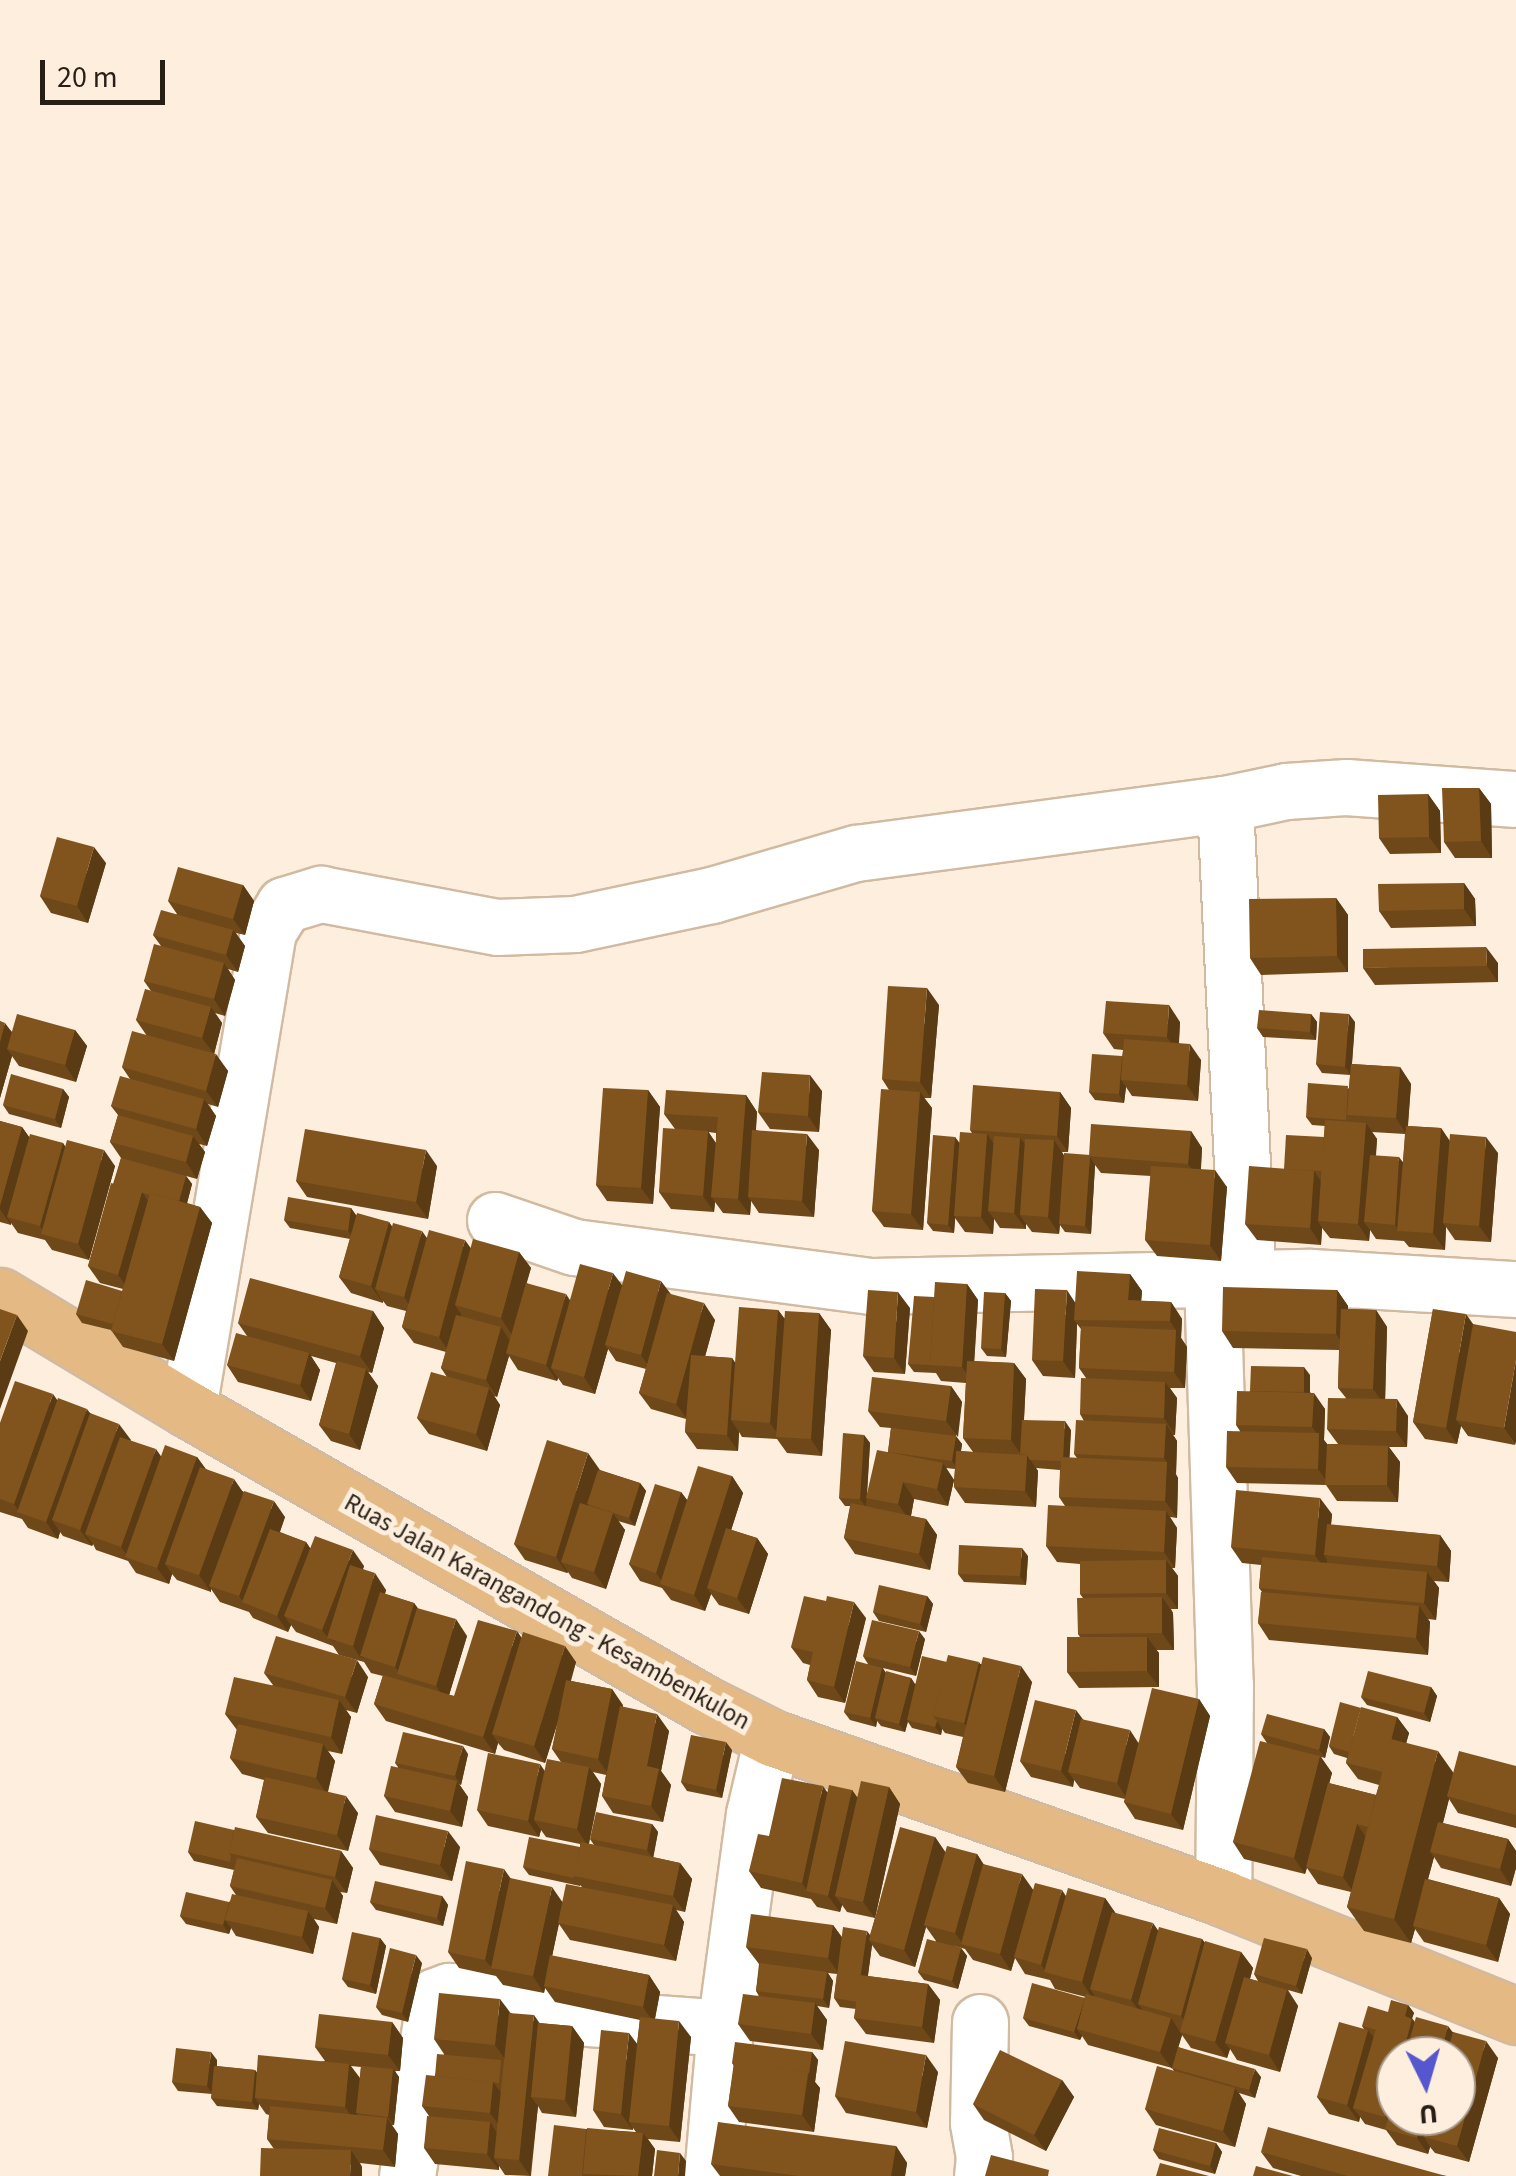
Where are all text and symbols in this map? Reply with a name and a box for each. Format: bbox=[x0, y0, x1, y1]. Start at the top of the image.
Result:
scale bar bbox=[45, 40, 170, 102]
text: 20 m bbox=[57, 56, 118, 99]
street label: Ruas Jalan Karangandong - Kesambenkulon bbox=[339, 1488, 755, 1736]
north arrow bbox=[1376, 2036, 1476, 2136]
text: U bbox=[1417, 2093, 1439, 2135]

